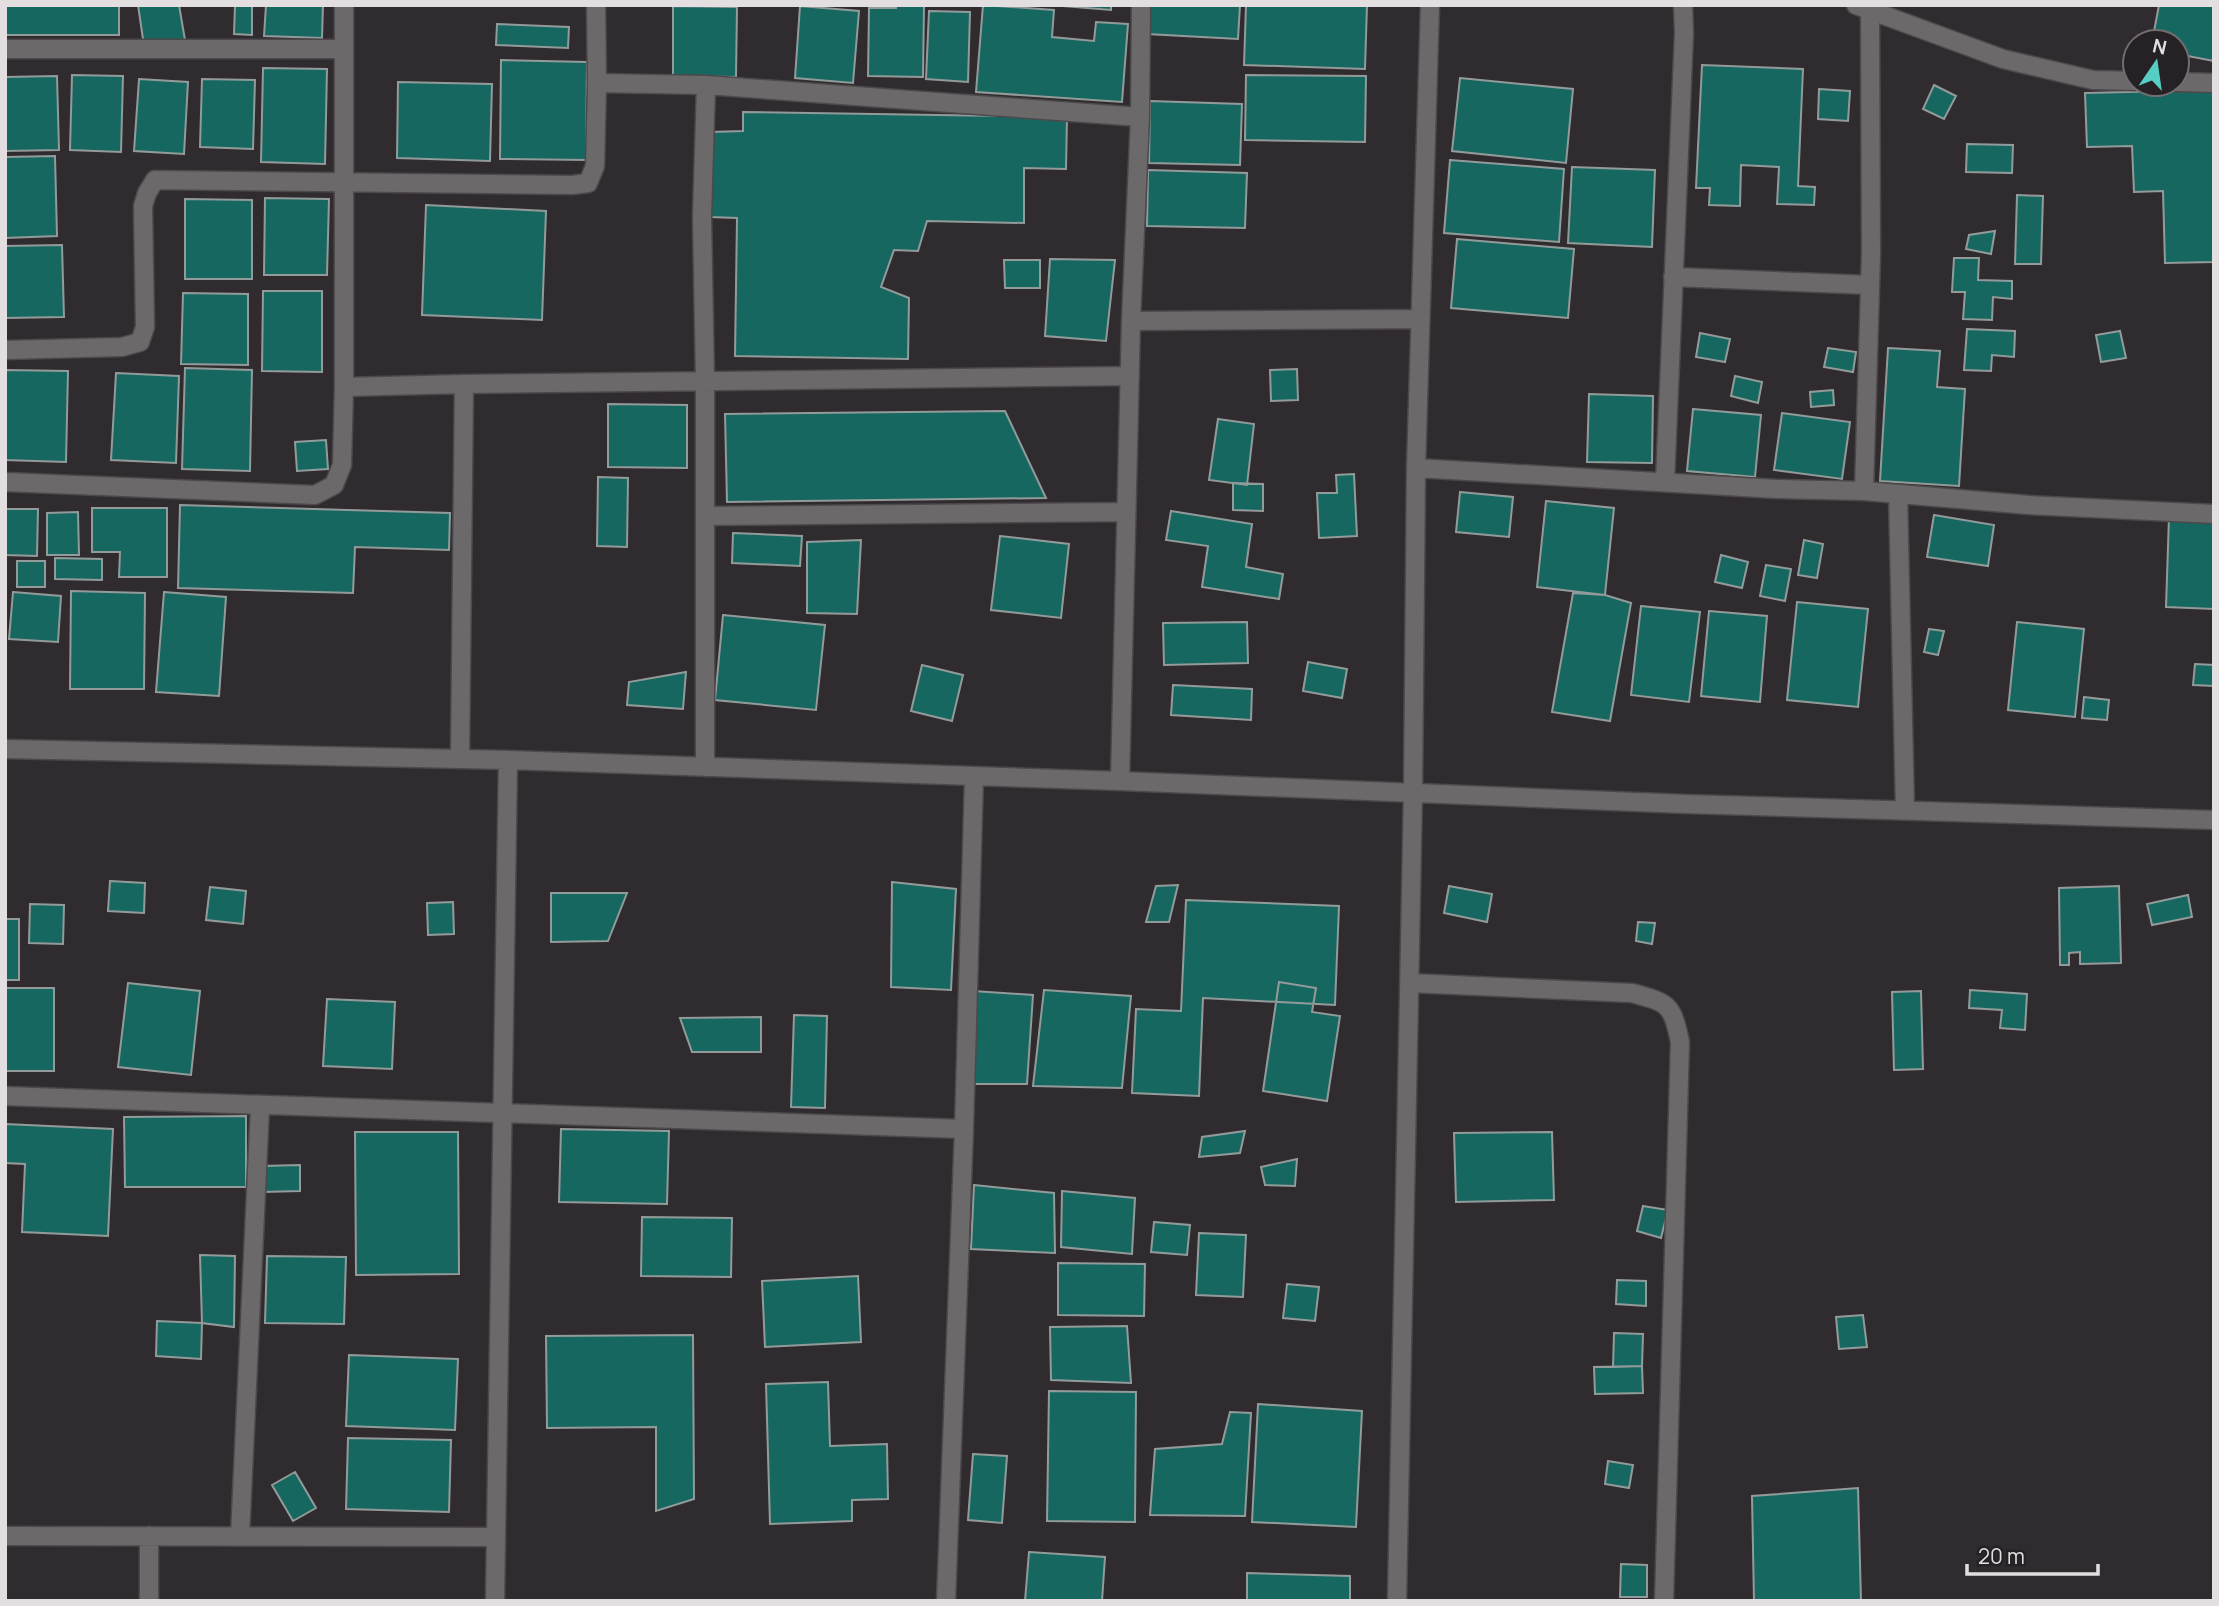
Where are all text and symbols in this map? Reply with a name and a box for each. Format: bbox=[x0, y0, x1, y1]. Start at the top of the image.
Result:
north arrow bbox=[2121, 28, 2191, 98]
text: N bbox=[2150, 32, 2169, 61]
scale bar bbox=[1967, 1532, 2098, 1576]
text: 20 m bbox=[1978, 1542, 2025, 1570]

